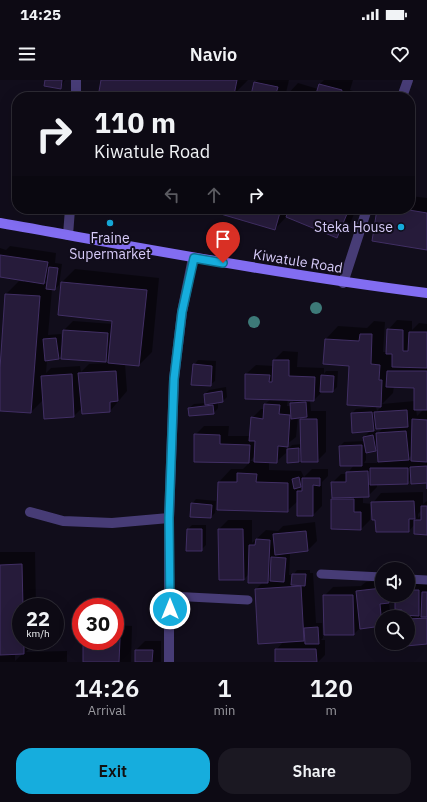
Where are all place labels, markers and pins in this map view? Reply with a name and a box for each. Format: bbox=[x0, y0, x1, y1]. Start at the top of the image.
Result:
marker: Fraine Supermarket bbox=[105, 218, 115, 228]
place label: Steka House bbox=[314, 218, 393, 236]
pin bbox=[206, 222, 240, 263]
marker: Steka House bbox=[396, 222, 406, 232]
place label: Fraine Supermarket bbox=[69, 229, 151, 263]

